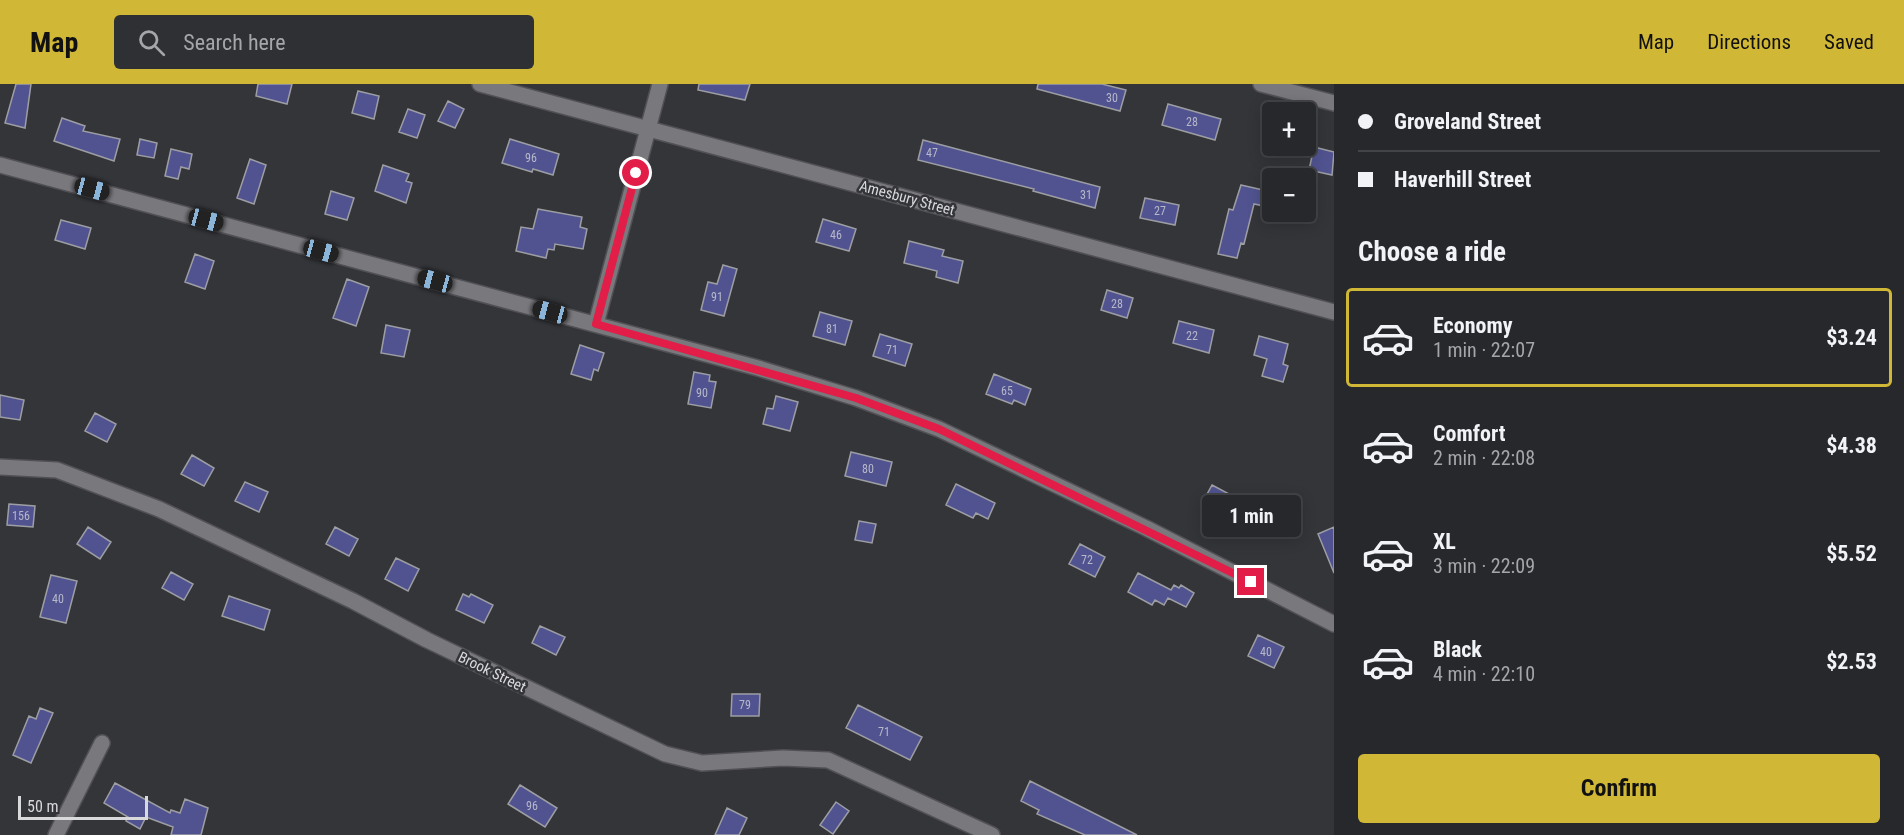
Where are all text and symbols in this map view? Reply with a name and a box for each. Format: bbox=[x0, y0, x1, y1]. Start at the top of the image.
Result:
search box bbox=[114, 15, 534, 69]
text: Map bbox=[30, 26, 78, 59]
icon: search bbox=[135, 26, 168, 59]
text: Search here bbox=[183, 30, 286, 55]
text: Map bbox=[1638, 30, 1674, 54]
text: Directions bbox=[1707, 30, 1791, 54]
text: Saved bbox=[1824, 30, 1874, 54]
house number: 30 bbox=[1106, 91, 1118, 105]
map controls bbox=[1262, 102, 1316, 222]
button: + bbox=[1262, 102, 1316, 156]
text: Groveland Street bbox=[1394, 109, 1541, 134]
house number: 28 bbox=[1186, 115, 1198, 129]
house number: 47 bbox=[926, 146, 938, 160]
house number: 96 bbox=[525, 151, 537, 165]
route start bbox=[622, 159, 649, 186]
text: Haverhill Street bbox=[1394, 167, 1531, 192]
button: − bbox=[1262, 168, 1316, 222]
car bbox=[72, 176, 112, 202]
street label: Amesbury Street bbox=[857, 177, 957, 219]
house number: 31 bbox=[1080, 188, 1092, 202]
house number: 27 bbox=[1154, 204, 1166, 218]
car bbox=[186, 207, 226, 233]
house number: 46 bbox=[830, 228, 842, 242]
text: Choose a ride bbox=[1358, 236, 1506, 268]
car bbox=[301, 238, 341, 264]
car bbox=[415, 268, 455, 294]
house number: 91 bbox=[711, 290, 723, 304]
house number: 28 bbox=[1111, 297, 1123, 311]
car bbox=[530, 299, 570, 325]
icon: car bbox=[1361, 311, 1415, 365]
text: Economy bbox=[1433, 313, 1513, 338]
house number: 81 bbox=[826, 322, 838, 336]
text: $3.24 bbox=[1826, 325, 1877, 350]
house number: 22 bbox=[1186, 329, 1198, 343]
text: 1 min · 22:07 bbox=[1433, 338, 1535, 362]
house number: 71 bbox=[886, 343, 898, 357]
house number: 65 bbox=[1001, 384, 1013, 398]
house number: 90 bbox=[696, 386, 708, 400]
icon: car bbox=[1361, 419, 1415, 473]
text: Comfort bbox=[1433, 421, 1506, 446]
text: $4.38 bbox=[1826, 433, 1877, 458]
text: 2 min · 22:08 bbox=[1433, 446, 1535, 470]
house number: 80 bbox=[862, 462, 874, 476]
callout: 1 min bbox=[1202, 495, 1300, 537]
text: 1 min bbox=[1229, 504, 1274, 528]
house number: 156 bbox=[12, 509, 30, 523]
icon: car bbox=[1361, 527, 1415, 581]
text: XL bbox=[1433, 529, 1456, 554]
text: $5.52 bbox=[1826, 541, 1877, 566]
house number: 72 bbox=[1081, 553, 1093, 567]
text: 3 min · 22:09 bbox=[1433, 554, 1535, 578]
route end bbox=[1237, 568, 1264, 595]
house number: 40 bbox=[52, 592, 64, 606]
icon: car bbox=[1361, 635, 1415, 689]
text: Black bbox=[1433, 637, 1482, 662]
house number: 40 bbox=[1260, 645, 1272, 659]
street label: Brook Street bbox=[455, 648, 529, 696]
text: $2.53 bbox=[1826, 649, 1877, 674]
text: 4 min · 22:10 bbox=[1433, 662, 1535, 686]
house number: 79 bbox=[739, 698, 751, 712]
house number: 71 bbox=[878, 725, 890, 739]
button: Confirm bbox=[1358, 754, 1880, 823]
scale bar bbox=[18, 793, 148, 820]
text: 50 m bbox=[27, 797, 59, 816]
house number: 96 bbox=[526, 799, 538, 813]

